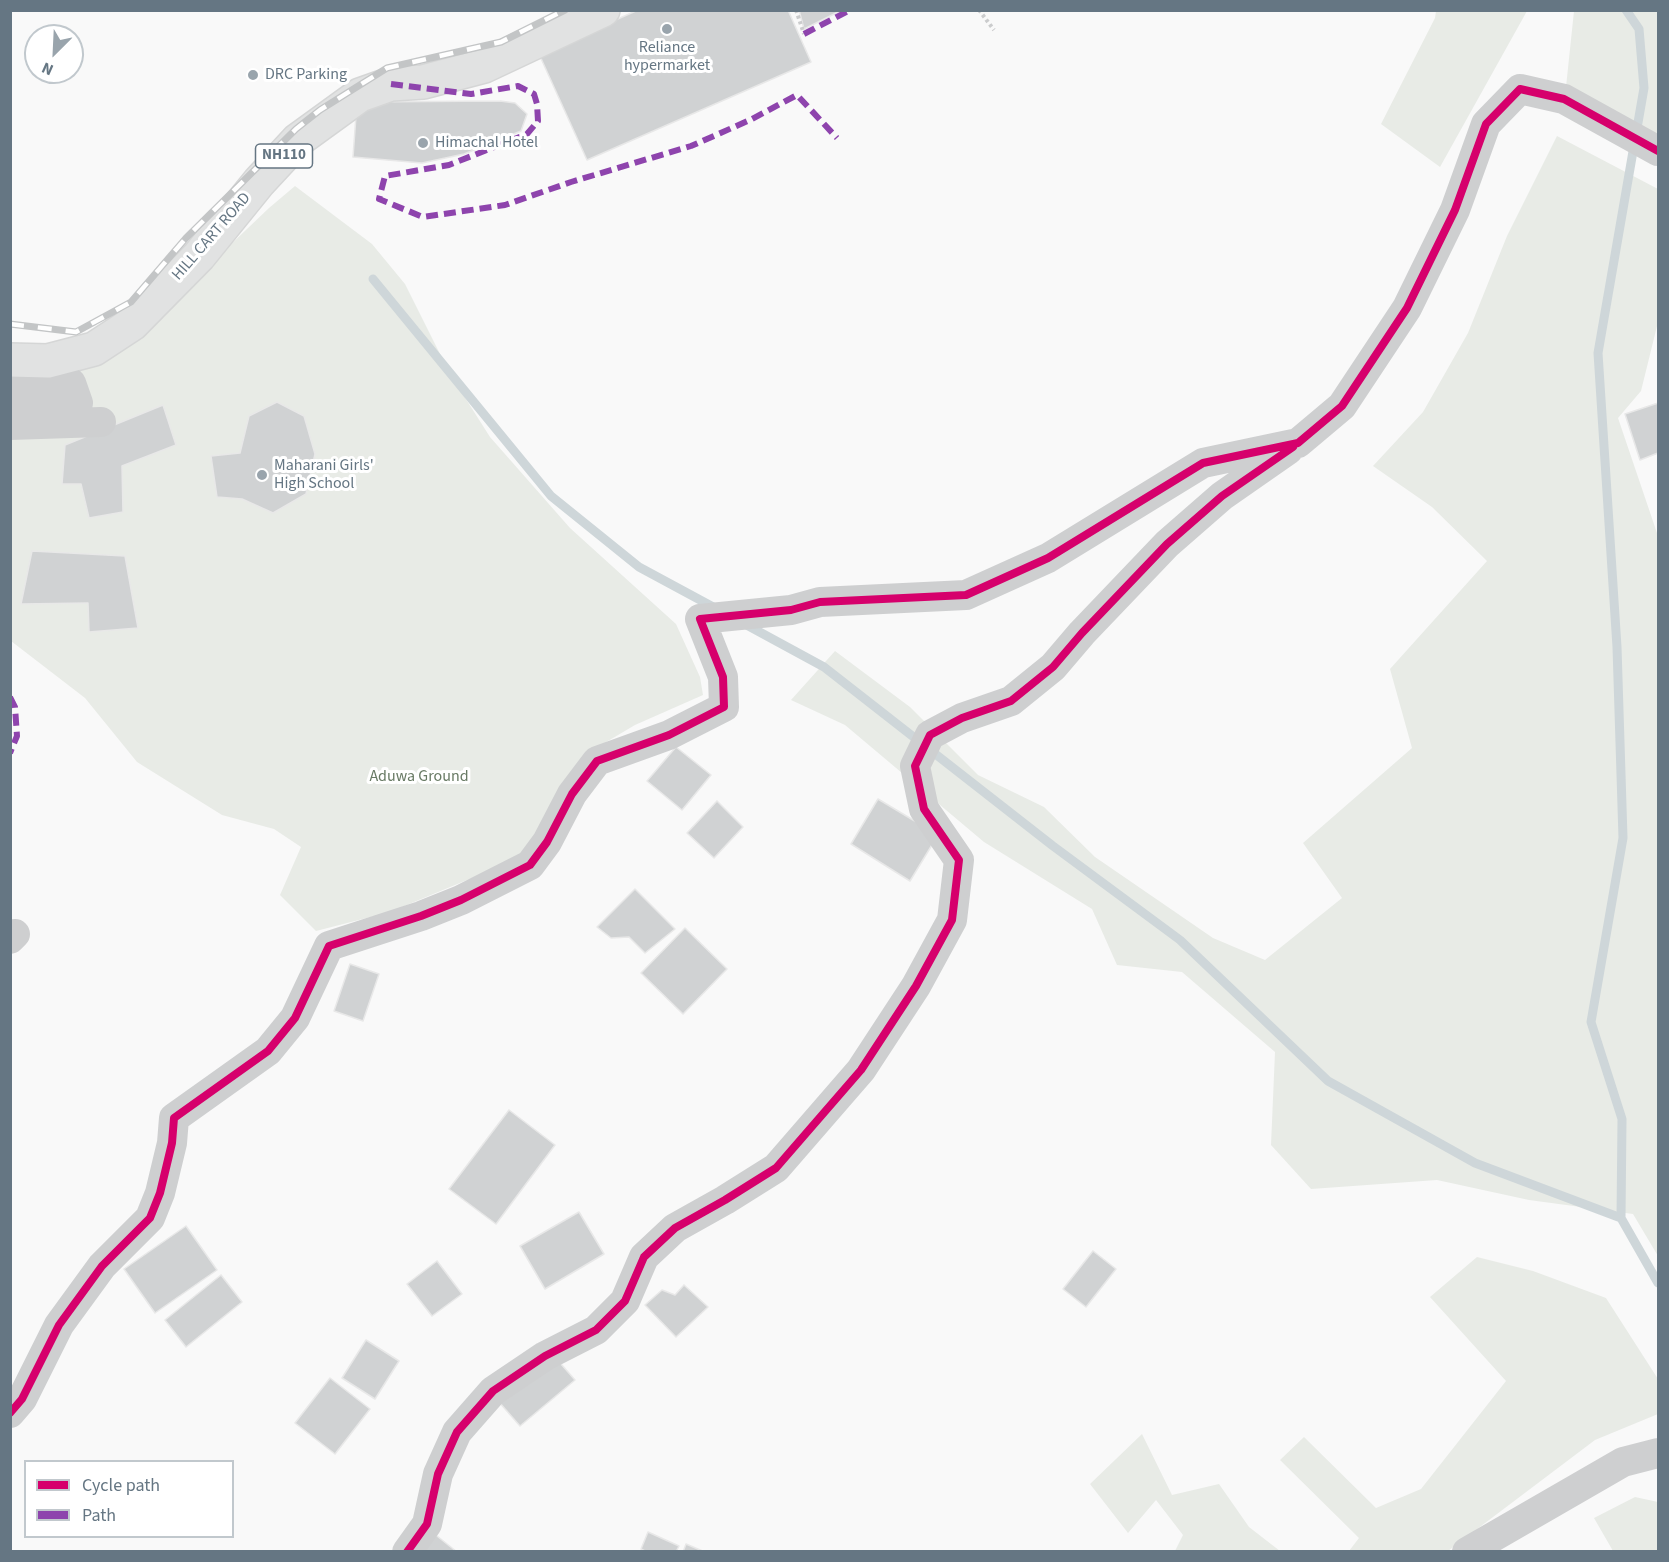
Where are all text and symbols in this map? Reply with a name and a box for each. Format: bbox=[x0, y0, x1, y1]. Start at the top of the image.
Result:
marker: Reliance hypermarket bbox=[660, 22, 674, 36]
north arrow bbox=[24, 24, 84, 84]
place label: Reliance hypermarket bbox=[624, 38, 710, 76]
text: N bbox=[38, 56, 57, 81]
place label: DRC Parking bbox=[265, 65, 347, 85]
marker: DRC Parking bbox=[246, 68, 260, 82]
place label: Himachal Hotel bbox=[435, 133, 538, 153]
marker: Himachal Hotel bbox=[416, 136, 430, 150]
road number: NH110 bbox=[256, 144, 312, 168]
street label: HILL CART ROAD bbox=[169, 189, 255, 285]
place label: Maharani Girls' High School bbox=[274, 456, 374, 494]
marker: Maharani Girls' High School bbox=[255, 468, 269, 482]
park label: Aduwa Ground bbox=[369, 767, 469, 787]
legend bbox=[24, 1460, 234, 1538]
text: Cycle path bbox=[82, 1473, 160, 1498]
text: Path bbox=[82, 1503, 116, 1528]

